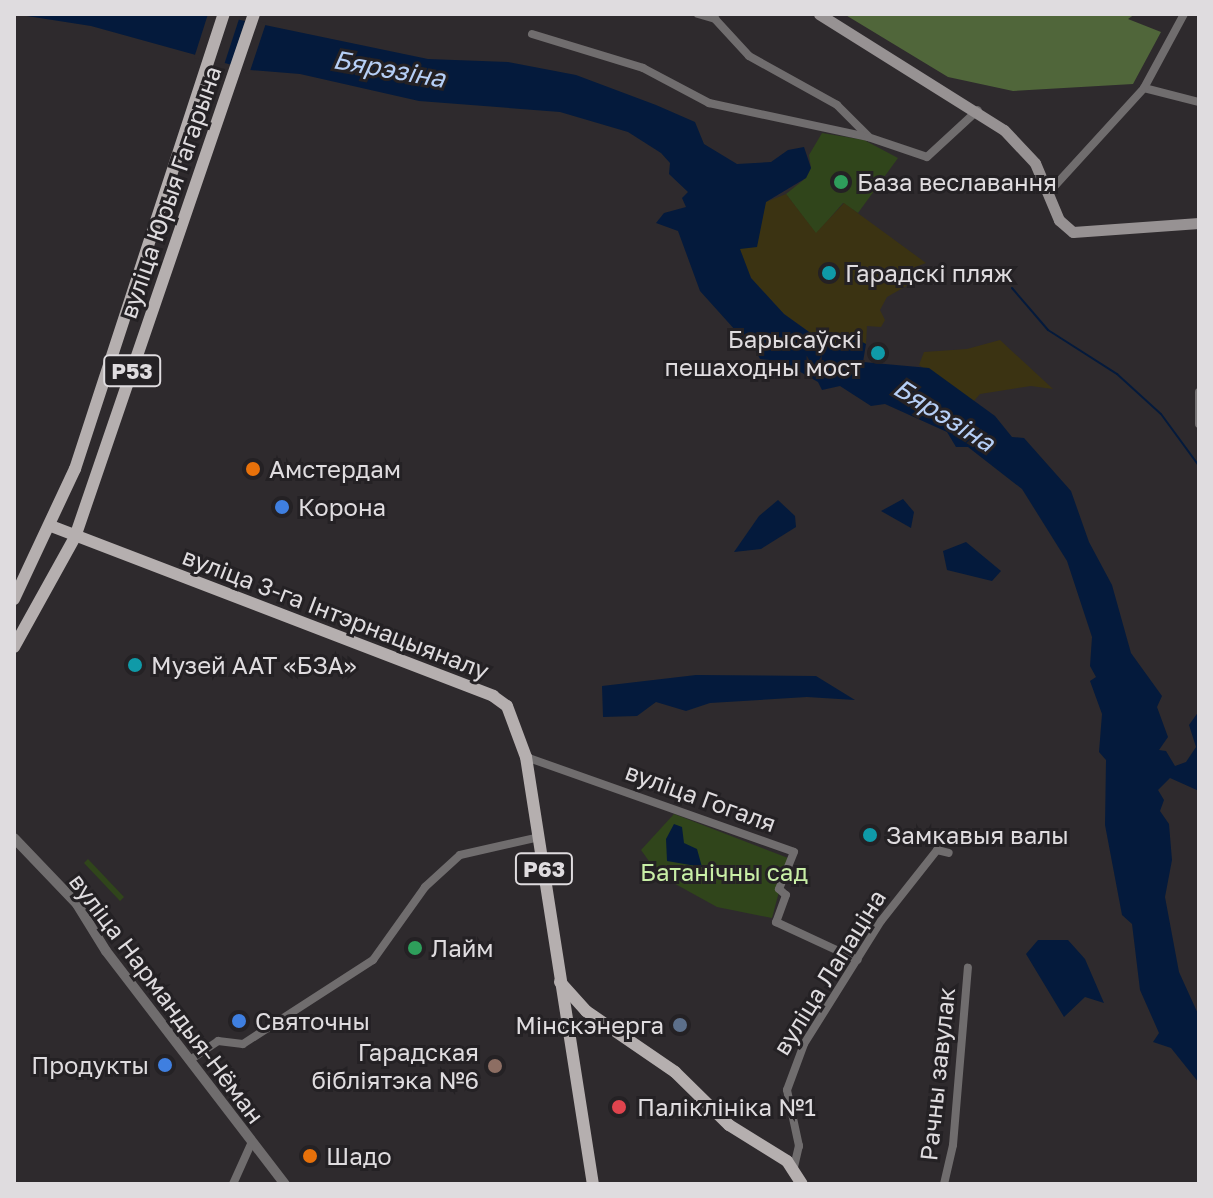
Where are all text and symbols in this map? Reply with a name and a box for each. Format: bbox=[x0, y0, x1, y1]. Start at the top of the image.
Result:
water label: Бярэзіна bbox=[331, 44, 447, 94]
street label: вуліца Юрыя Гагарына bbox=[113, 62, 227, 322]
place label: База веславання bbox=[857, 168, 1057, 196]
marker: База веславання bbox=[832, 173, 850, 191]
place label: Гарадскі пляж bbox=[845, 259, 1013, 287]
marker: Гарадскі пляж bbox=[820, 264, 838, 282]
place label: Барысаўскі пешаходны мост bbox=[665, 325, 862, 381]
marker: Барысаўскі пешаходны мост bbox=[869, 344, 887, 362]
road number: Р53 bbox=[102, 353, 162, 389]
water label: Бярэзіна bbox=[888, 372, 1000, 458]
place label: Амстердам bbox=[269, 455, 401, 483]
marker: Амстердам bbox=[244, 460, 262, 478]
place label: Корона bbox=[298, 493, 386, 521]
marker: Корона bbox=[273, 498, 291, 516]
street label: вуліца 3-га Інтэрнацыяналу bbox=[179, 541, 493, 685]
place label: Музей ААТ «БЗА» bbox=[151, 651, 357, 679]
marker: Музей ААТ «БЗА» bbox=[126, 656, 144, 674]
street label: вуліца Гогаля bbox=[622, 756, 780, 838]
place label: Замкавыя валы bbox=[886, 821, 1069, 849]
marker: Замкавыя валы bbox=[861, 826, 879, 844]
road number: Р63 bbox=[514, 851, 574, 887]
park label: Батанічны сад bbox=[640, 858, 808, 886]
street label: вуліца Нармандыя-Нёман bbox=[64, 867, 270, 1129]
street label: вуліца Лапаціна bbox=[767, 884, 891, 1060]
place label: Лайм bbox=[431, 934, 494, 962]
marker: Лайм bbox=[406, 939, 424, 957]
street label: Рачны завулак bbox=[914, 986, 960, 1162]
place label: Святочны bbox=[255, 1007, 370, 1035]
place label: Мінскэнерга bbox=[515, 1011, 664, 1039]
marker: Святочны bbox=[230, 1012, 248, 1030]
marker: Мінскэнерга bbox=[671, 1016, 689, 1034]
place label: Гарадская бібліятэка №6 bbox=[312, 1038, 479, 1094]
place label: Продукты bbox=[31, 1051, 149, 1079]
marker: Продукты bbox=[156, 1056, 174, 1074]
marker: Гарадская бібліятэка №6 bbox=[486, 1057, 504, 1075]
place label: Паліклініка №1 bbox=[637, 1093, 816, 1121]
marker: Паліклініка №1 bbox=[608, 1096, 630, 1118]
place label: Шадо bbox=[326, 1142, 392, 1170]
marker: Шадо bbox=[301, 1147, 319, 1165]

